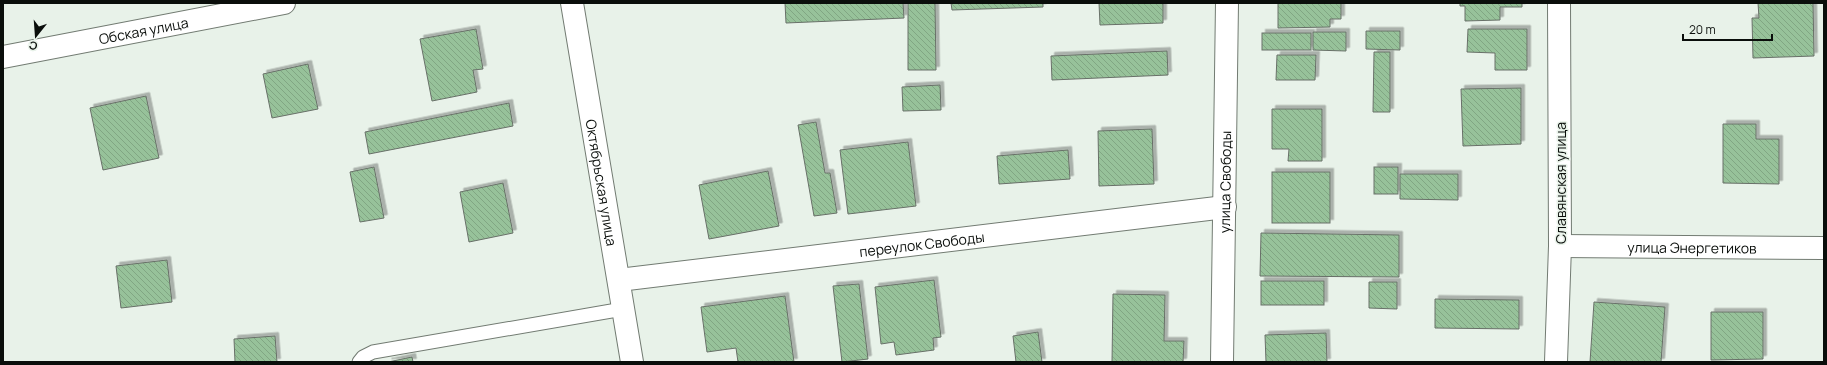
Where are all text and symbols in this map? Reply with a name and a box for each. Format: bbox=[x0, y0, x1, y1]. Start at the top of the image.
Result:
street label: Обская улица bbox=[97, 12, 190, 48]
north arrow bbox=[16, 16, 56, 56]
scale bar bbox=[1683, 16, 1772, 42]
text: 20 m bbox=[1689, 21, 1716, 38]
text: С bbox=[27, 38, 39, 54]
street label: Октябрьская улица bbox=[582, 118, 622, 247]
street label: Славянская улица bbox=[1551, 122, 1570, 244]
street label: улица Свободы bbox=[1214, 131, 1235, 233]
street label: переулок Свободы bbox=[858, 227, 985, 260]
street label: улица Энергетиков bbox=[1627, 237, 1757, 257]

